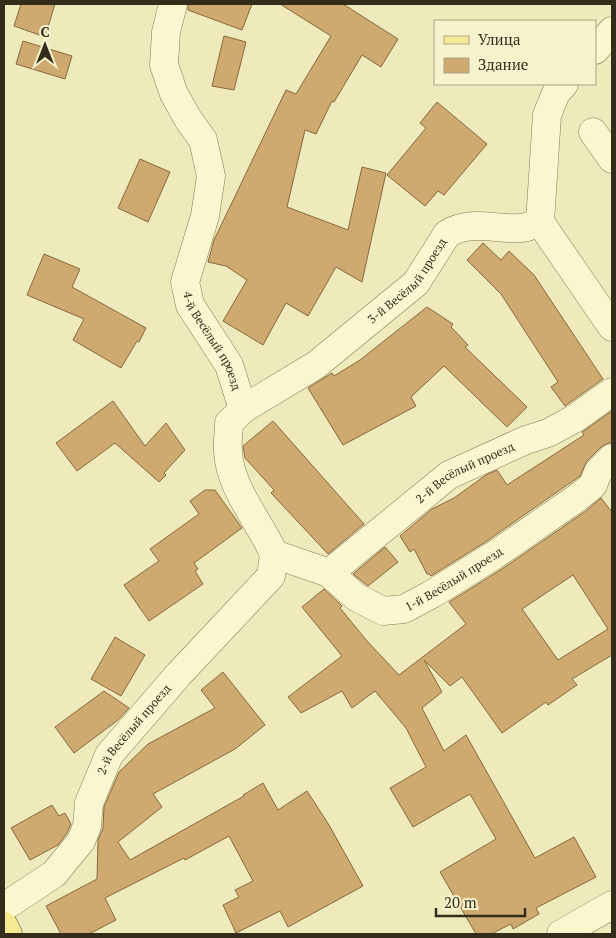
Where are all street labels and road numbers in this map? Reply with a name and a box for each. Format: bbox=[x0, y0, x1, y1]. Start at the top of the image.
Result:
street label: 3-й Весёлый проезд bbox=[365, 235, 450, 326]
street label: 4-й Весёлый проезд bbox=[180, 290, 245, 392]
street label: 2-й Весёлый проезд bbox=[412, 438, 517, 506]
street label: 1-й Весёлый проезд bbox=[402, 543, 506, 614]
street label: 2-й Весёлый проезд bbox=[94, 681, 174, 777]

